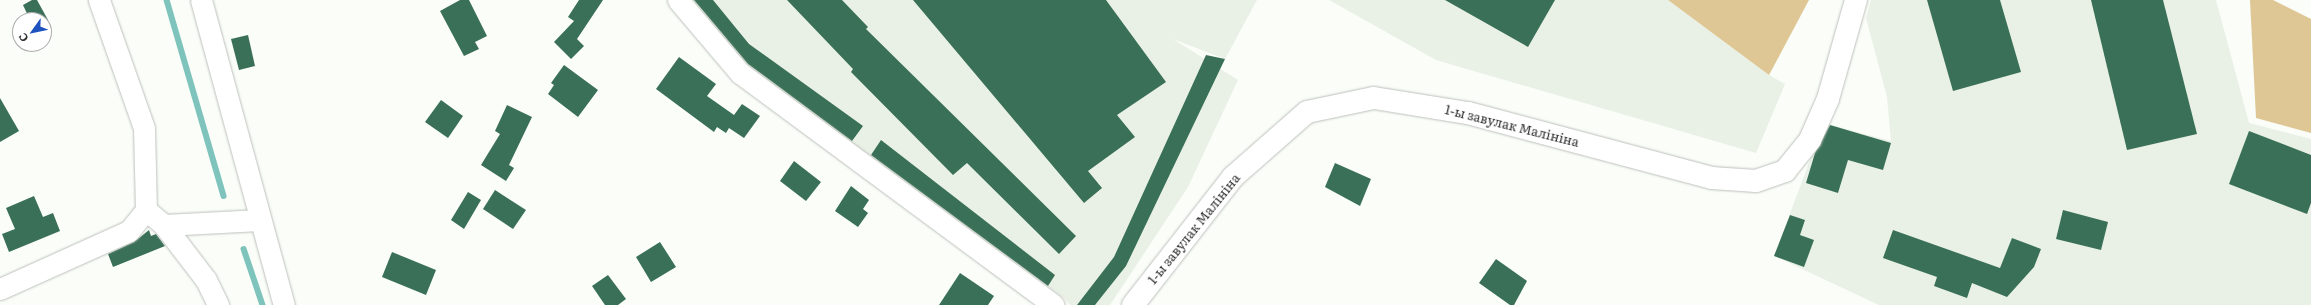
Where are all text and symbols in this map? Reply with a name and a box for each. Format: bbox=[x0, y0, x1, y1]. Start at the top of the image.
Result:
north arrow bbox=[12, 12, 52, 52]
text: С bbox=[14, 30, 32, 46]
street label: 1-ы завулак Малініна bbox=[1443, 102, 1581, 150]
street label: 1-ы завулак Малініна bbox=[1145, 171, 1243, 287]

